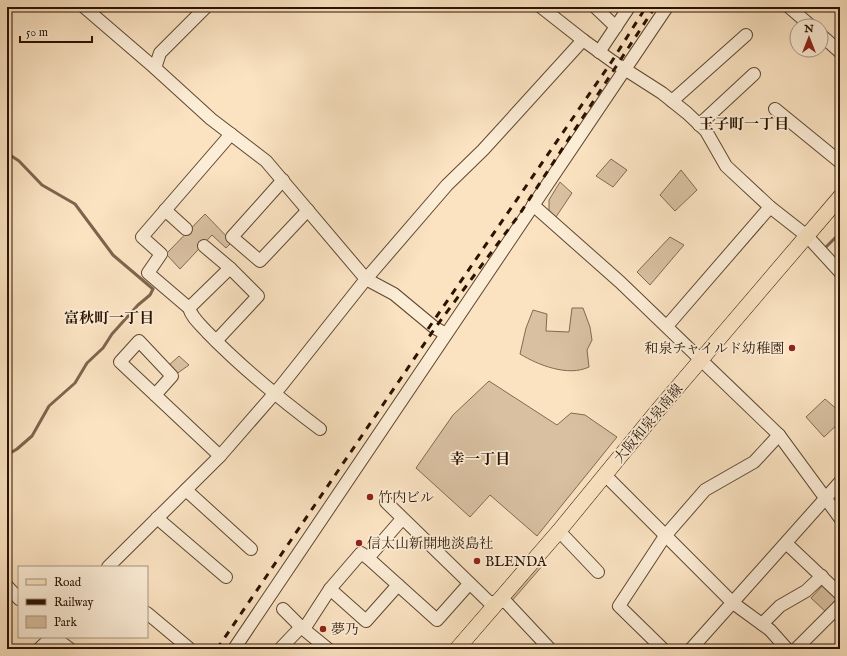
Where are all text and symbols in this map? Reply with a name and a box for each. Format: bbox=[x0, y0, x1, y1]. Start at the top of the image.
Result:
scale bar bbox=[20, 18, 92, 44]
north arrow bbox=[789, 18, 829, 58]
text: N bbox=[803, 22, 814, 36]
text: 50 m bbox=[26, 25, 48, 40]
district label: 王子町一丁目 bbox=[699, 115, 789, 134]
district label: 富秋町一丁目 bbox=[64, 309, 154, 328]
place label: 和泉チャイルド幼稚園 bbox=[644, 340, 784, 358]
marker: 和泉チャイルド幼稚園 bbox=[787, 343, 797, 353]
street label: 大阪和泉泉南線 bbox=[610, 380, 687, 467]
district label: 幸一丁目 bbox=[450, 450, 510, 469]
place label: 竹内ビル bbox=[378, 489, 434, 507]
marker: 竹内ビル bbox=[365, 492, 375, 502]
place label: 信太山新開地淡島社 bbox=[367, 535, 493, 553]
marker: 信太山新開地淡島社 bbox=[354, 538, 364, 548]
place label: BLENDA bbox=[485, 553, 547, 571]
marker: BLENDA bbox=[472, 556, 482, 566]
legend bbox=[18, 566, 148, 638]
text: Road bbox=[54, 575, 82, 590]
text: Railway bbox=[54, 595, 93, 610]
text: Park bbox=[54, 615, 77, 630]
place label: 夢乃 bbox=[331, 621, 359, 639]
marker: 夢乃 bbox=[318, 624, 328, 634]

